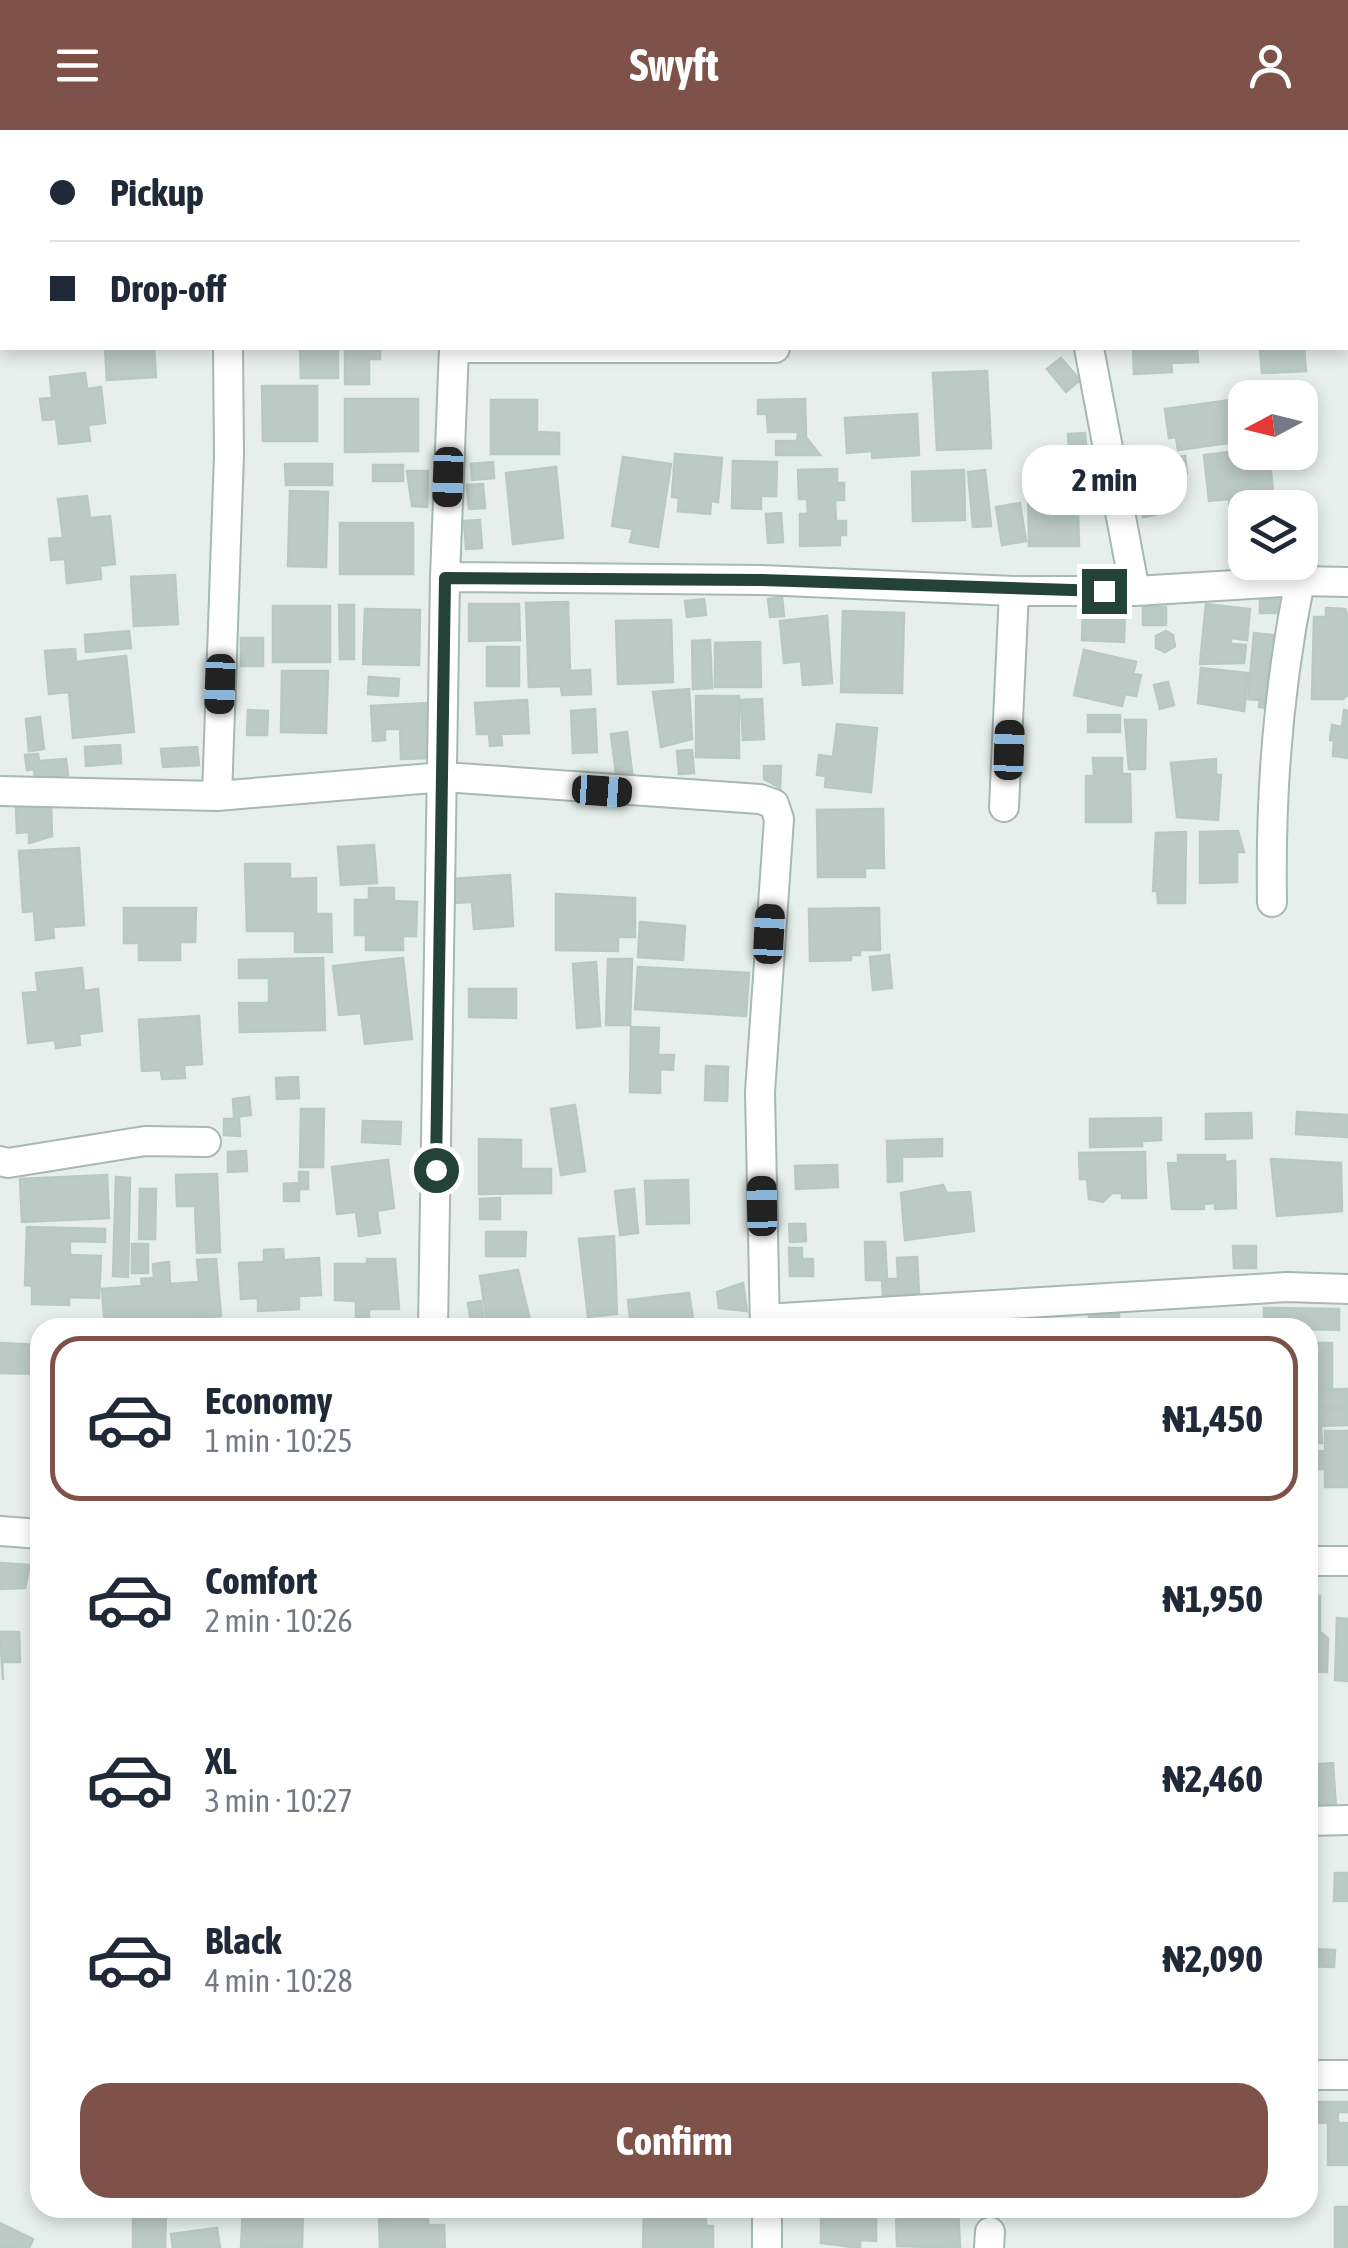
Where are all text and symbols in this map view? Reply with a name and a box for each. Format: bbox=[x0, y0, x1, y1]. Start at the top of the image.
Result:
icon: menu bbox=[50, 38, 105, 93]
icon: person bbox=[1243, 38, 1298, 93]
text: Swyft bbox=[629, 39, 719, 91]
text: Pickup bbox=[110, 171, 204, 214]
text: Drop-off bbox=[110, 267, 226, 310]
north arrow bbox=[1228, 380, 1318, 470]
map controls bbox=[1228, 380, 1318, 580]
car bbox=[432, 446, 464, 508]
callout: 2 min bbox=[1022, 446, 1186, 516]
text: 2 min bbox=[1072, 461, 1137, 498]
button: layers bbox=[1228, 490, 1318, 580]
route end bbox=[1082, 569, 1127, 614]
car bbox=[204, 653, 236, 715]
car bbox=[993, 719, 1025, 781]
car bbox=[571, 774, 633, 808]
car bbox=[752, 903, 786, 965]
route start bbox=[414, 1148, 459, 1193]
car bbox=[746, 1176, 778, 1236]
icon: car bbox=[85, 1374, 175, 1464]
text: Economy bbox=[205, 1379, 332, 1422]
text: ₦1,450 bbox=[1162, 1397, 1263, 1440]
text: 1 min · 10:25 bbox=[205, 1422, 352, 1459]
icon: car bbox=[85, 1554, 175, 1644]
text: Comfort bbox=[205, 1559, 317, 1602]
text: ₦1,950 bbox=[1162, 1577, 1263, 1620]
text: 2 min · 10:26 bbox=[205, 1602, 352, 1639]
icon: car bbox=[85, 1734, 175, 1824]
text: XL bbox=[205, 1739, 237, 1782]
text: ₦2,460 bbox=[1162, 1757, 1263, 1800]
text: 3 min · 10:27 bbox=[205, 1782, 352, 1819]
icon: car bbox=[85, 1914, 175, 2004]
text: Black bbox=[205, 1919, 282, 1962]
text: ₦2,090 bbox=[1162, 1937, 1263, 1980]
text: 4 min · 10:28 bbox=[205, 1962, 352, 1999]
button: Confirm bbox=[80, 2083, 1268, 2198]

